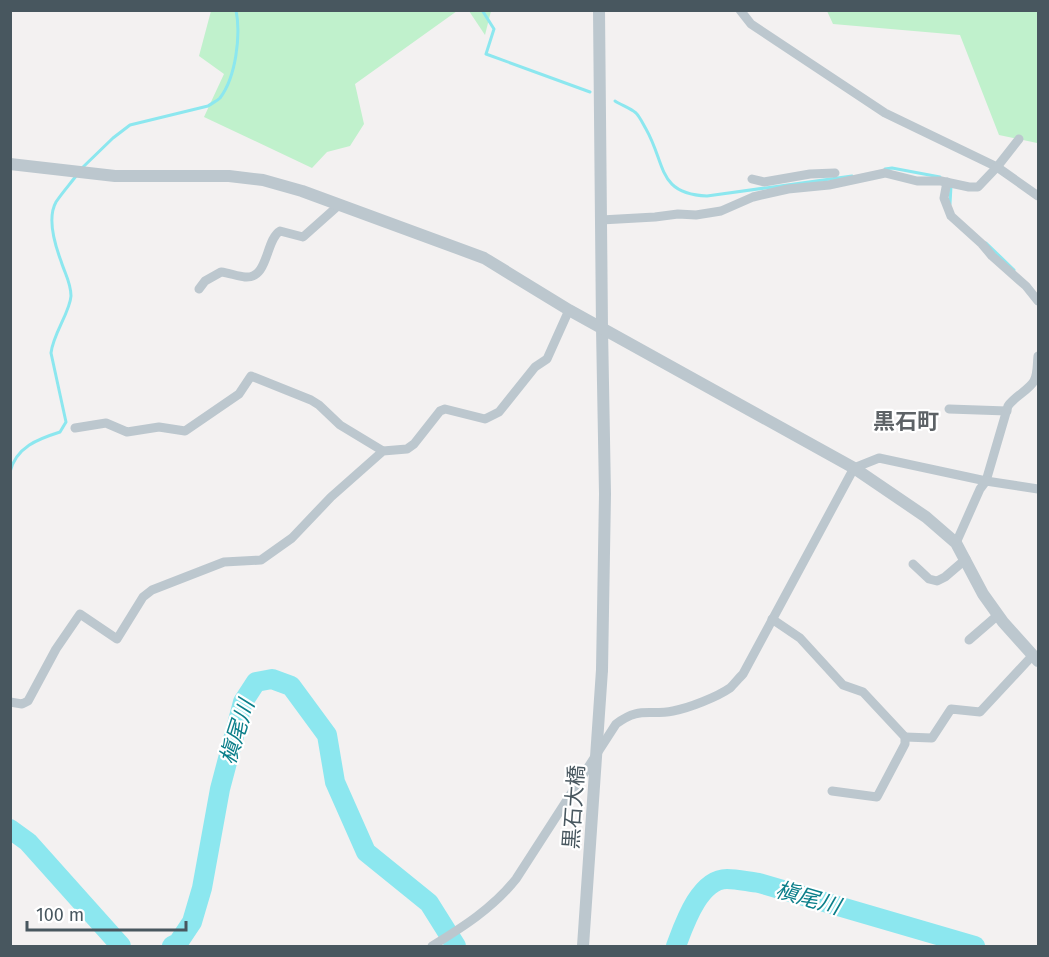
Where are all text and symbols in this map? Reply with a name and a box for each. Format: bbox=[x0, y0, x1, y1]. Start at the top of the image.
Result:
district label: 黒石町 bbox=[873, 408, 939, 435]
water label: 槇尾川 bbox=[214, 695, 261, 768]
street label: 黒石大橋 bbox=[558, 764, 590, 850]
water label: 槇尾川 bbox=[773, 876, 845, 921]
scale bar bbox=[27, 894, 186, 932]
text: 100 m bbox=[36, 904, 84, 926]

